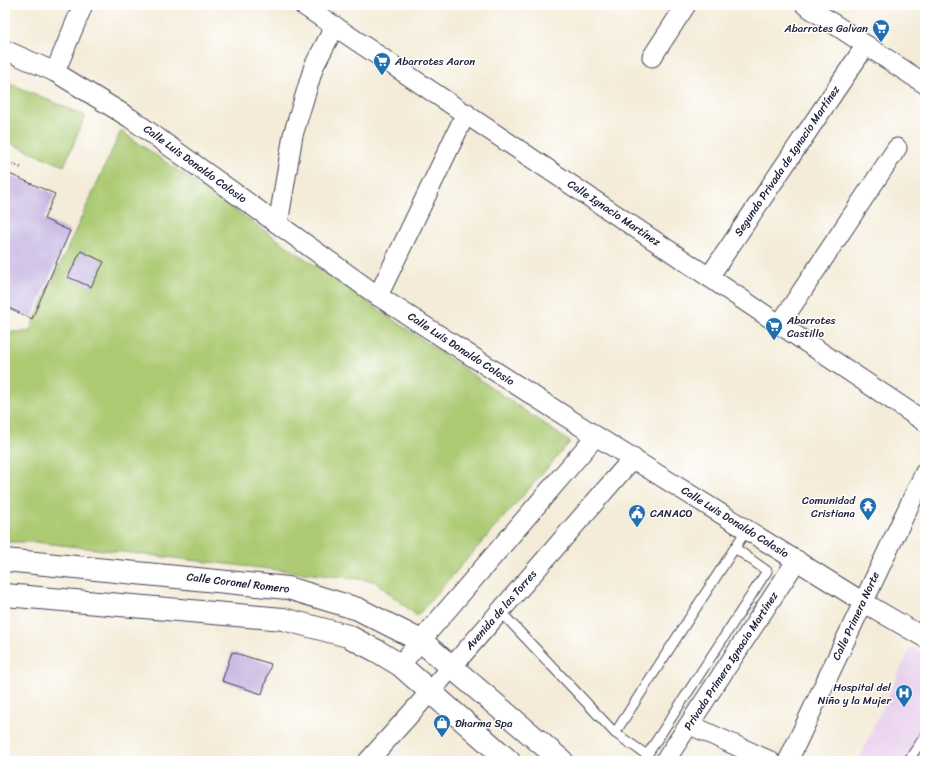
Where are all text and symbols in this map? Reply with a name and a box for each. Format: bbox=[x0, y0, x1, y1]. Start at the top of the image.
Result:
supermarket icon: Abarrotes Galvan bbox=[871, 18, 891, 43]
place label: Abarrotes Galvan bbox=[784, 19, 868, 38]
supermarket icon: Abarrotes Aaron bbox=[372, 51, 392, 76]
place label: Abarrotes Aaron bbox=[394, 52, 475, 71]
street label: Segundo Privada de Ignacio Martínez bbox=[729, 81, 845, 240]
street label: Calle Luis Donaldo Colosio bbox=[139, 120, 251, 208]
street label: Calle Ignacio Martínez bbox=[563, 175, 665, 252]
street label: Calle Luis Donaldo Colosio bbox=[404, 307, 519, 391]
place label: Abarrotes Castillo bbox=[786, 311, 836, 343]
supermarket icon: Abarrotes Castillo bbox=[764, 316, 784, 341]
street label: Calle Luis Donaldo Colosio bbox=[677, 481, 793, 563]
place label: Comunidad Cristiana bbox=[802, 491, 856, 523]
temple icon: Comunidad Cristiana bbox=[858, 496, 878, 521]
public building icon: CANACO bbox=[627, 503, 647, 528]
place label: CANACO bbox=[650, 504, 693, 523]
street label: Avenida de las Torres bbox=[460, 565, 542, 655]
street label: Calle Coronel Romero bbox=[185, 567, 291, 599]
street label: Calle Primera Norte bbox=[827, 568, 885, 664]
street label: Privada Primera Ignacio Martínez bbox=[679, 587, 784, 734]
place label: Hospital del Niño y la Mujer bbox=[818, 678, 892, 710]
hospital icon: Hospital del Niño y la Mujer bbox=[894, 683, 914, 708]
shop icon: Dharma Spa bbox=[432, 713, 452, 738]
place label: Dharma Spa bbox=[455, 714, 513, 733]

